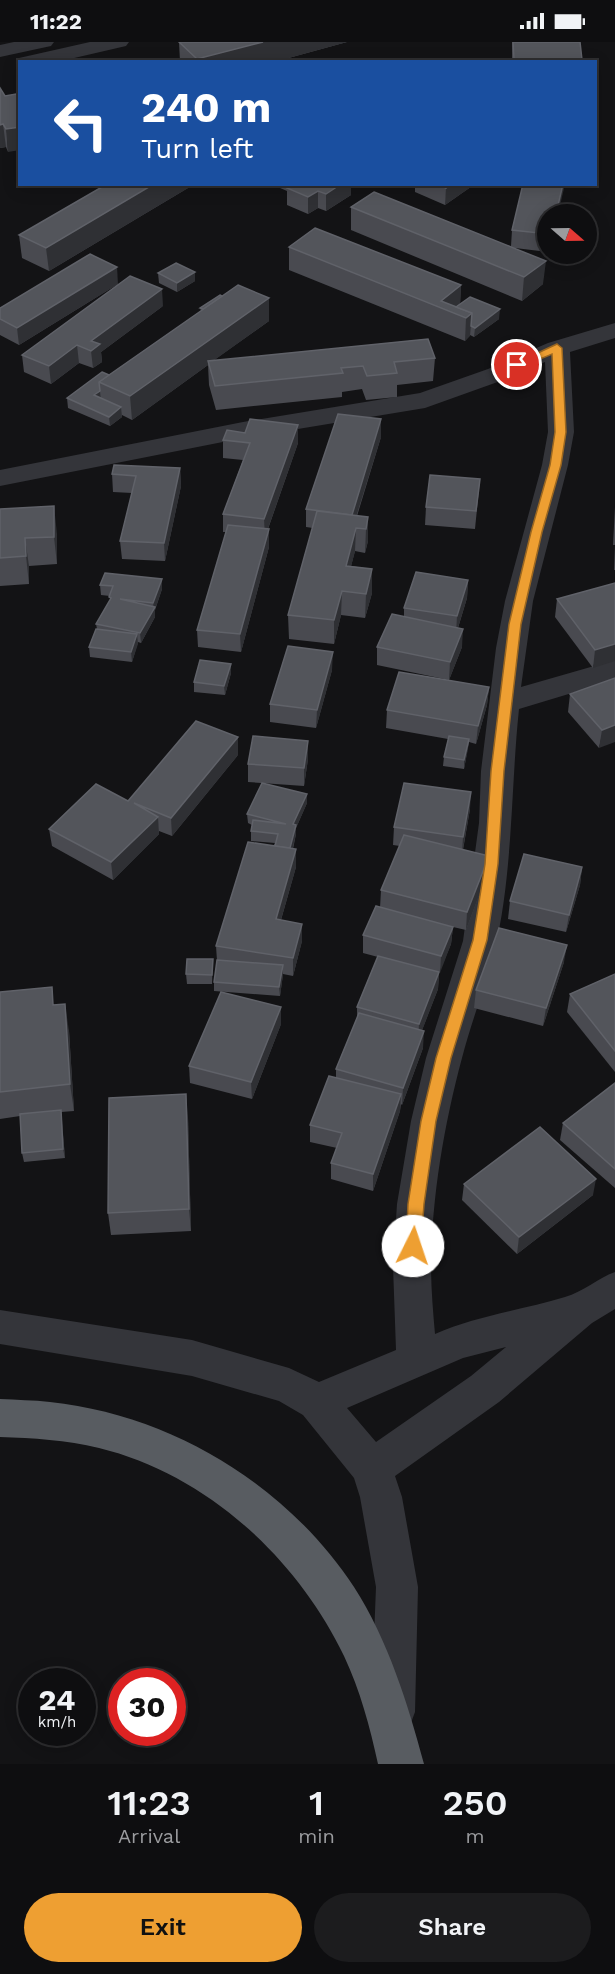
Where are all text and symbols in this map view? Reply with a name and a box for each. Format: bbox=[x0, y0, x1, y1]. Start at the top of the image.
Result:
text: 11:22 bbox=[30, 9, 82, 34]
text: 240 m bbox=[141, 83, 271, 132]
icon: left bbox=[42, 84, 120, 162]
text: Turn left bbox=[141, 133, 253, 165]
north arrow bbox=[537, 204, 597, 264]
map controls bbox=[537, 204, 597, 264]
pin bbox=[491, 339, 542, 390]
icon: arrive bbox=[500, 348, 533, 381]
position arrow bbox=[381, 1214, 445, 1278]
speed limit sign: 30 bbox=[108, 1668, 186, 1746]
text: 24 bbox=[39, 1682, 75, 1717]
text: km/h bbox=[38, 1713, 76, 1731]
text: 11:23 bbox=[107, 1782, 191, 1824]
text: 1 bbox=[309, 1782, 324, 1824]
text: 250 bbox=[442, 1782, 508, 1824]
text: Arrival bbox=[118, 1824, 180, 1848]
text: min bbox=[298, 1824, 335, 1848]
text: m bbox=[465, 1824, 485, 1848]
button: Exit bbox=[24, 1893, 302, 1962]
button: Share bbox=[314, 1893, 591, 1962]

